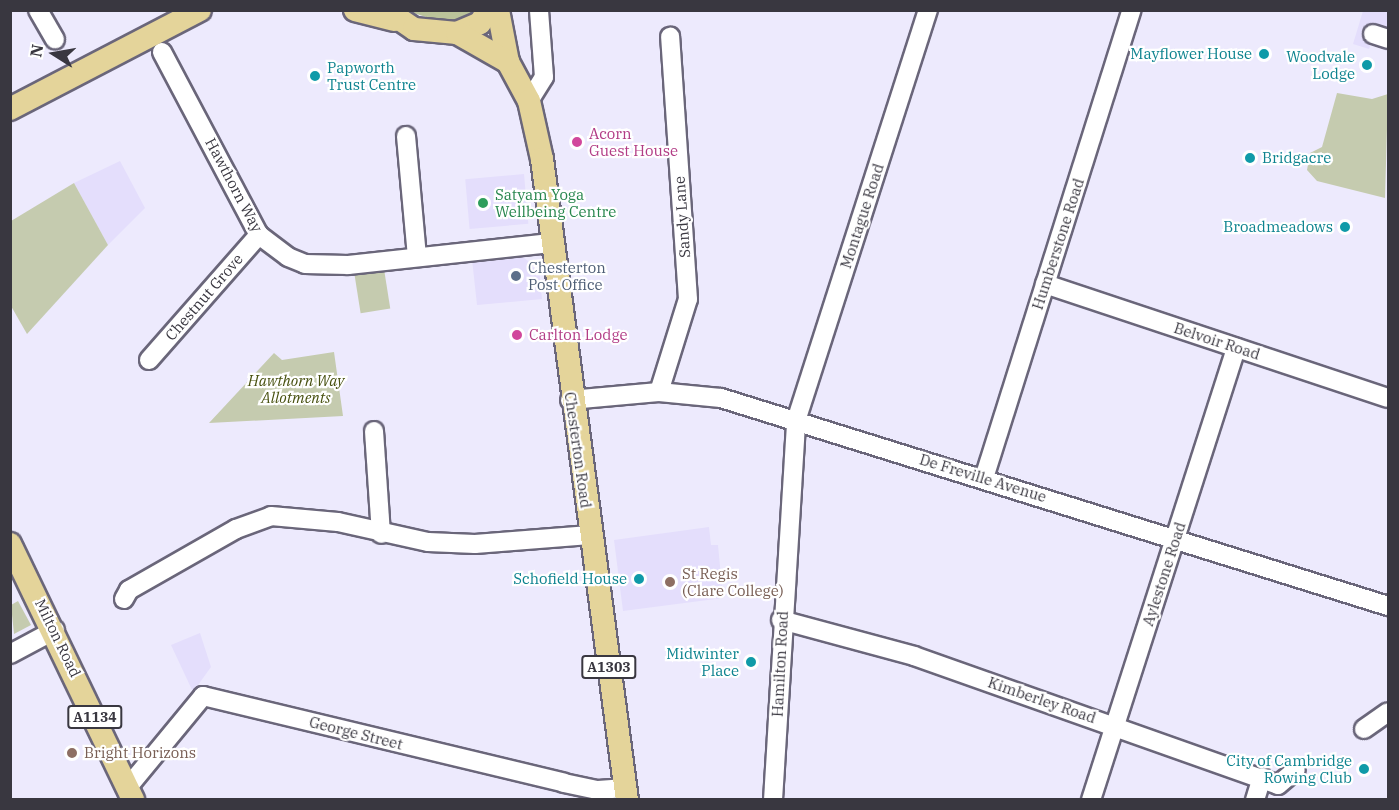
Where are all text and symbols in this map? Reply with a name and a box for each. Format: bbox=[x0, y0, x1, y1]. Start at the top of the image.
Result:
north arrow bbox=[24, 24, 84, 84]
text: N bbox=[25, 42, 47, 59]
place label: Mayflower House bbox=[1130, 45, 1252, 63]
marker: Mayflower House bbox=[1257, 47, 1271, 61]
place label: Woodvale Lodge bbox=[1286, 47, 1355, 82]
place label: Papworth Trust Centre bbox=[327, 58, 416, 93]
marker: Woodvale Lodge bbox=[1360, 58, 1374, 72]
marker: Papworth Trust Centre bbox=[308, 69, 322, 83]
place label: Acorn Guest House bbox=[589, 124, 678, 159]
street label: Hawthorn Way bbox=[202, 135, 266, 235]
marker: Acorn Guest House bbox=[570, 135, 584, 149]
place label: Bridgacre bbox=[1262, 149, 1331, 167]
marker: Bridgacre bbox=[1243, 151, 1257, 165]
street label: Montague Road bbox=[837, 161, 887, 271]
street label: Sandy Lane bbox=[670, 176, 694, 258]
street label: Humberstone Road bbox=[1028, 176, 1088, 312]
place label: Satyam Yoga Wellbeing Centre bbox=[495, 185, 616, 220]
marker: Satyam Yoga Wellbeing Centre bbox=[476, 196, 490, 210]
place label: Broadmeadows bbox=[1223, 218, 1333, 236]
marker: Broadmeadows bbox=[1338, 220, 1352, 234]
street label: Chestnut Grove bbox=[161, 250, 247, 344]
place label: Chesterton Post Office bbox=[528, 258, 606, 293]
marker: Chesterton Post Office bbox=[509, 269, 523, 283]
street label: Belvoir Road bbox=[1172, 319, 1262, 363]
place label: Carlton Lodge bbox=[529, 326, 627, 344]
marker: Carlton Lodge bbox=[510, 328, 524, 342]
park label: Hawthorn Way Allotments bbox=[248, 371, 344, 406]
street label: Chesterton Road bbox=[561, 391, 595, 509]
street label: De Freville Avenue bbox=[917, 450, 1049, 506]
street label: Aylestone Road bbox=[1139, 520, 1189, 628]
place label: St Regis (Clare College) bbox=[682, 564, 784, 599]
place label: Schofield House bbox=[513, 570, 627, 588]
marker: Schofield House bbox=[632, 572, 646, 586]
marker: St Regis (Clare College) bbox=[663, 575, 677, 589]
street label: Milton Road bbox=[31, 596, 85, 680]
street label: Hamilton Road bbox=[768, 611, 792, 717]
place label: Midwinter Place bbox=[666, 644, 739, 679]
marker: Midwinter Place bbox=[744, 655, 758, 669]
road number: A1303 bbox=[580, 656, 638, 678]
street label: Kimberley Road bbox=[986, 673, 1098, 727]
road number: A1134 bbox=[66, 706, 124, 728]
street label: George Street bbox=[307, 713, 405, 753]
place label: Bright Horizons bbox=[84, 744, 196, 762]
marker: Bright Horizons bbox=[65, 746, 79, 760]
place label: City of Cambridge Rowing Club bbox=[1226, 751, 1352, 786]
marker: City of Cambridge Rowing Club bbox=[1357, 762, 1371, 776]

